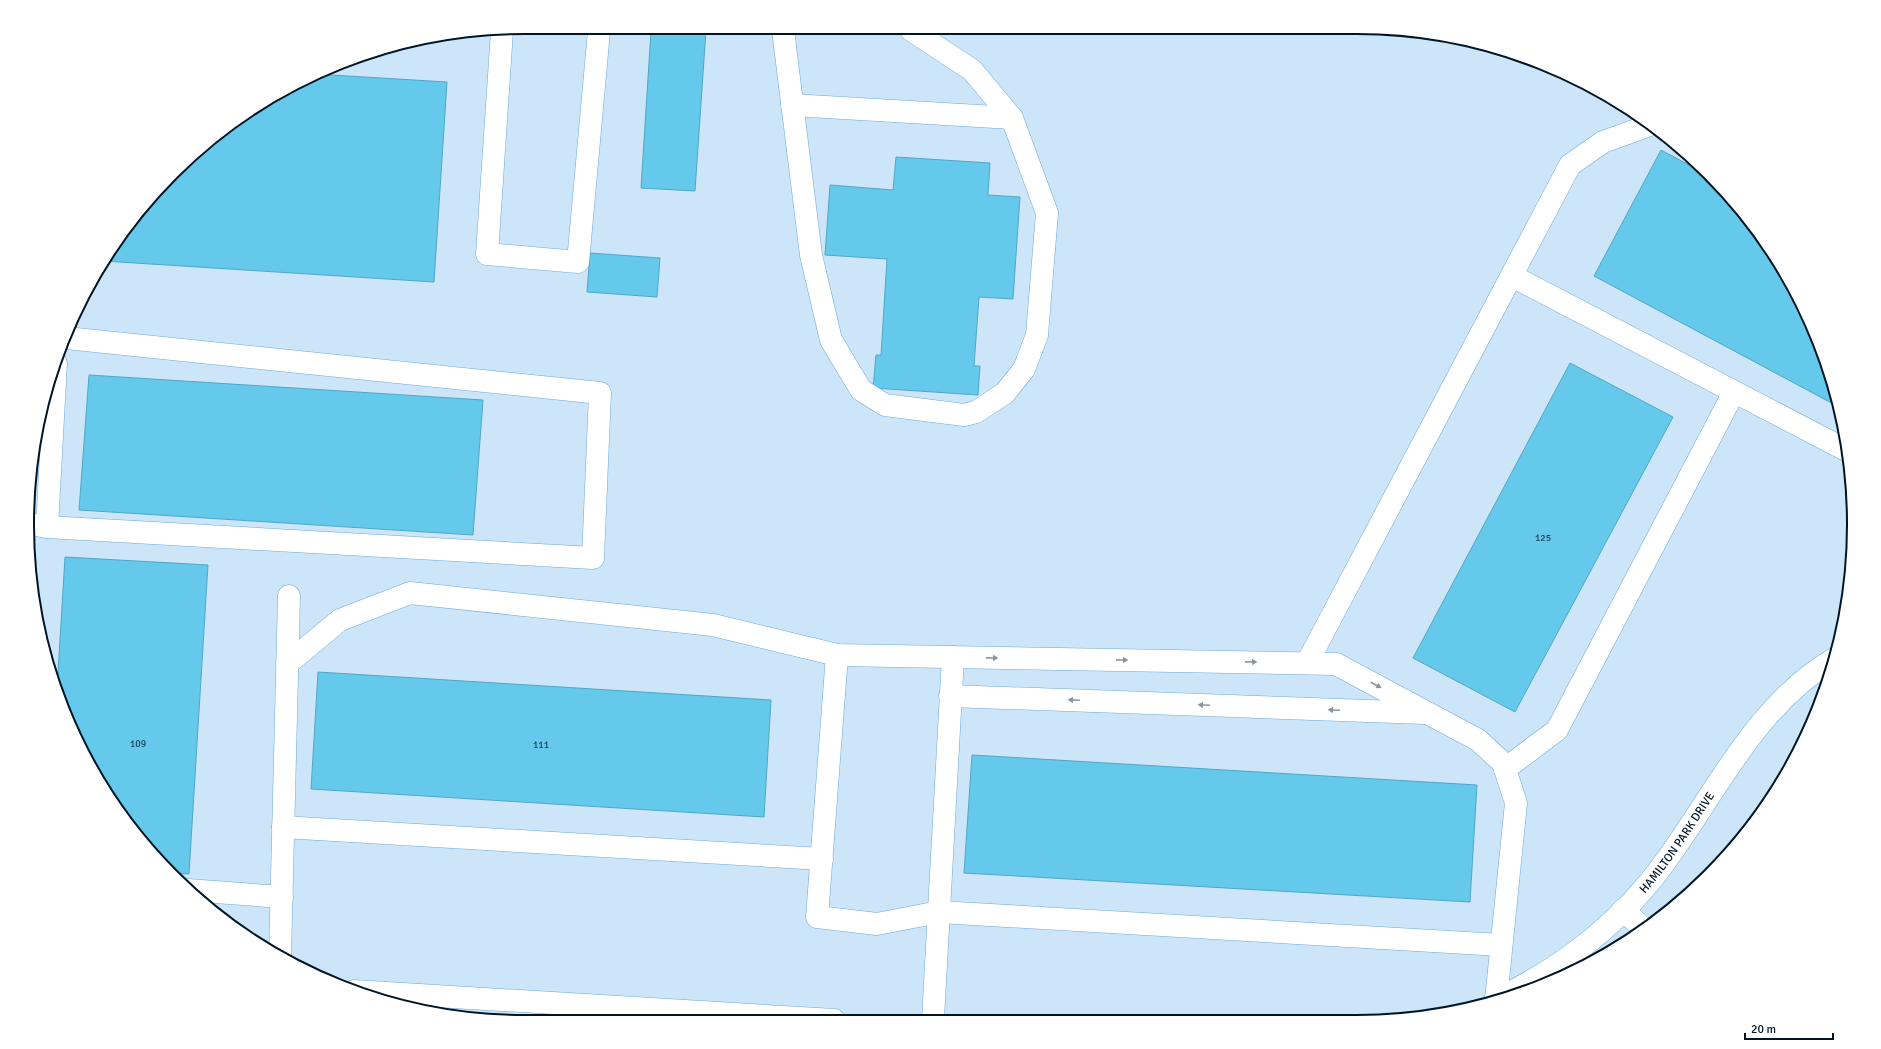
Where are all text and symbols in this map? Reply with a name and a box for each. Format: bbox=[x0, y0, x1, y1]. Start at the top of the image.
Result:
house number: 125 bbox=[1535, 532, 1551, 544]
one-way arrow bbox=[986, 655, 999, 661]
one-way arrow bbox=[1116, 657, 1129, 663]
one-way arrow bbox=[1245, 659, 1257, 666]
one-way arrow bbox=[1370, 682, 1382, 689]
one-way arrow bbox=[1068, 697, 1080, 704]
one-way arrow bbox=[1198, 702, 1210, 709]
one-way arrow bbox=[1327, 707, 1340, 713]
house number: 109 bbox=[130, 738, 146, 750]
house number: 111 bbox=[533, 739, 549, 751]
street label: HAMILTON PARK DRIVE bbox=[1636, 789, 1718, 896]
scale bar bbox=[1745, 1015, 1833, 1041]
text: 20 m bbox=[1751, 1022, 1776, 1037]

